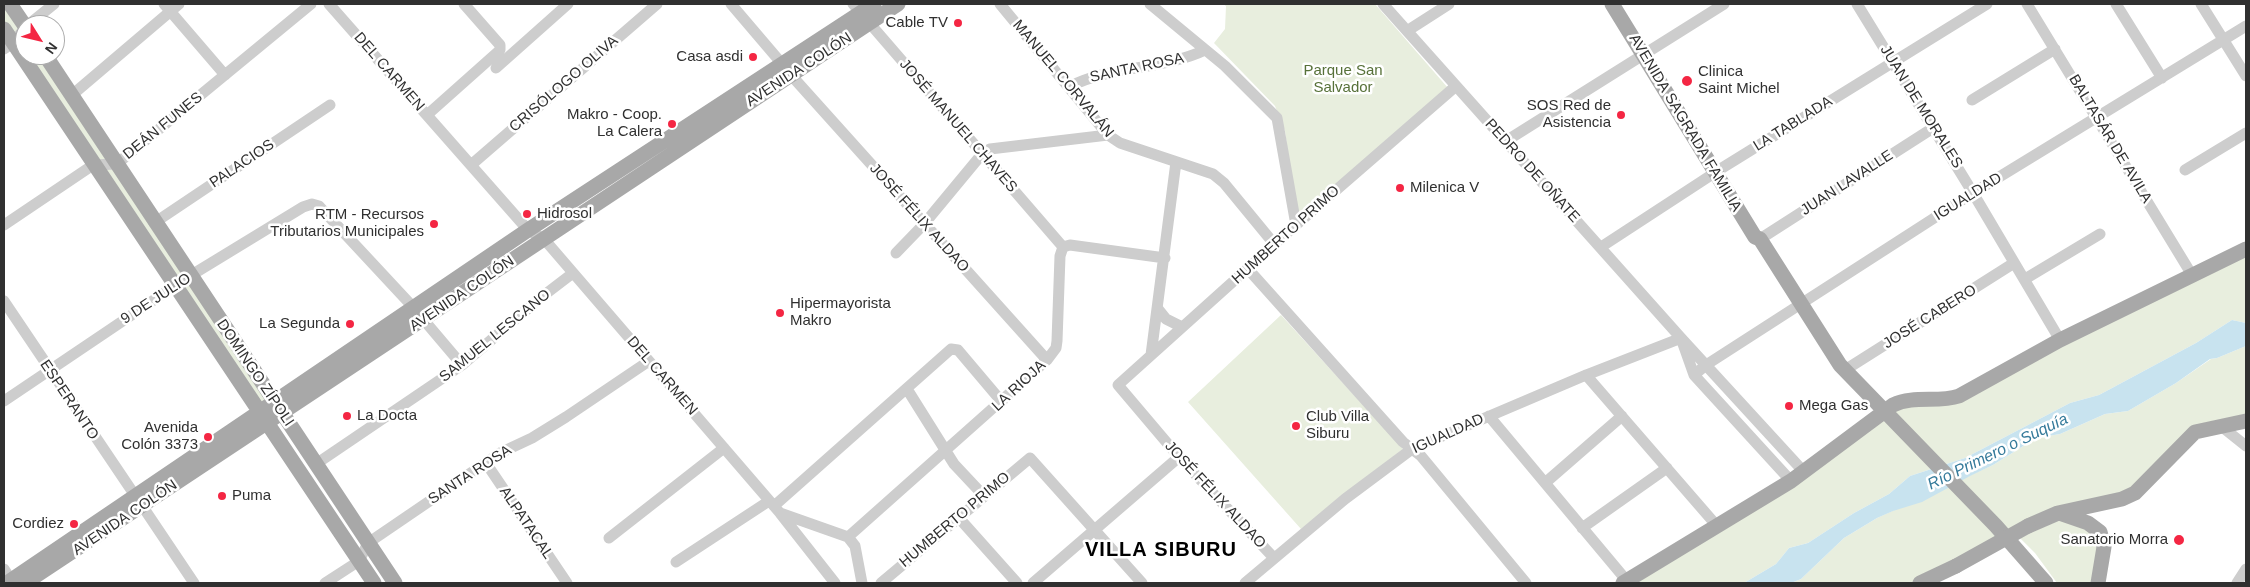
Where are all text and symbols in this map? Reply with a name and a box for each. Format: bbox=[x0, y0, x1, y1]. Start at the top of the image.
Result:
place label: Cable TV bbox=[885, 14, 948, 32]
north arrow bbox=[15, 15, 65, 65]
marker: Cable TV bbox=[952, 17, 964, 29]
street label: MANUEL CORVALÁN bbox=[1009, 17, 1117, 141]
street label: DEL CARMEN bbox=[350, 29, 428, 115]
street label: AVENIDA COLÓN bbox=[743, 29, 855, 111]
street label: AVENIDA SAGRADA FAMILIA bbox=[1625, 31, 1745, 215]
street label: CRISÓLOGO OLIVA bbox=[506, 32, 622, 136]
text: N bbox=[42, 39, 61, 57]
street label: JUAN DE MORALES bbox=[1876, 42, 1966, 172]
place label: Casa asdi bbox=[676, 48, 743, 66]
street label: SANTA ROSA bbox=[1088, 49, 1186, 87]
marker: Casa asdi bbox=[747, 51, 759, 63]
street label: JOSÉ MANUEL CHAVES bbox=[895, 56, 1021, 196]
park label: Parque San Salvador bbox=[1303, 62, 1383, 97]
place label: Clinica Saint Michel bbox=[1698, 63, 1780, 98]
street label: BALTASÁR DE AVILA bbox=[2065, 71, 2155, 207]
marker: Clinica Saint Michel bbox=[1680, 74, 1694, 88]
street label: DEÁN FUNES bbox=[120, 89, 206, 163]
street label: LA TABLADA bbox=[1750, 93, 1836, 155]
place label: SOS Red de Asistencia bbox=[1527, 97, 1611, 132]
place label: Makro - Coop. La Calera bbox=[567, 106, 662, 141]
marker: SOS Red de Asistencia bbox=[1615, 109, 1627, 121]
street label: PEDRO DE OÑATE bbox=[1481, 116, 1583, 226]
marker: Makro - Coop. La Calera bbox=[666, 118, 678, 130]
street label: PALACIOS bbox=[206, 136, 278, 192]
street label: JUAN LAVALLE bbox=[1798, 147, 1896, 219]
street label: JOSÉ FÉLIX ALDAO bbox=[865, 160, 973, 276]
street label: IGUALDAD bbox=[1931, 169, 2005, 225]
place label: Milenica V bbox=[1410, 179, 1479, 197]
street label: HUMBERTO PRIMO bbox=[1228, 182, 1344, 288]
marker: Milenica V bbox=[1394, 182, 1406, 194]
place label: Hidrosol bbox=[537, 205, 592, 223]
place label: RTM - Recursos Tributarios Municipales bbox=[270, 206, 424, 241]
marker: Hidrosol bbox=[521, 208, 533, 220]
marker: RTM - Recursos Tributarios Municipales bbox=[428, 218, 440, 230]
street label: AVENIDA COLÓN bbox=[406, 252, 518, 336]
street label: 9 DE JULIO bbox=[118, 270, 194, 328]
street label: JOSÉ CABERO bbox=[1880, 281, 1980, 353]
street label: SAMUEL LESCANO bbox=[436, 286, 554, 386]
place label: Hipermayorista Makro bbox=[790, 295, 891, 330]
marker: Hipermayorista Makro bbox=[774, 307, 786, 319]
place label: La Segunda bbox=[259, 315, 340, 333]
street label: DOMINGO ZÍPOLI bbox=[213, 316, 297, 430]
marker: La Segunda bbox=[344, 318, 356, 330]
street label: DEL CARMEN bbox=[623, 333, 701, 419]
street label: ESPERANTO bbox=[36, 357, 102, 443]
street label: LA RIOJA bbox=[988, 357, 1050, 415]
place label: Mega Gas bbox=[1799, 397, 1868, 415]
marker: Mega Gas bbox=[1783, 400, 1795, 412]
place label: La Docta bbox=[357, 407, 417, 425]
place label: Club Villa Siburu bbox=[1306, 408, 1369, 443]
marker: La Docta bbox=[341, 410, 353, 422]
street label: IGUALDAD bbox=[1409, 410, 1487, 458]
water label: Río Primero o Suquía bbox=[1925, 410, 2071, 494]
place label: Avenida Colón 3373 bbox=[121, 419, 198, 454]
marker: Club Villa Siburu bbox=[1290, 420, 1302, 432]
marker: Avenida Colón 3373 bbox=[202, 431, 214, 443]
street label: JOSÉ FÉLIX ALDAO bbox=[1161, 438, 1269, 552]
street label: SANTA ROSA bbox=[425, 441, 515, 509]
street label: HUMBERTO PRIMO bbox=[896, 469, 1014, 571]
street label: AVENIDA COLÓN bbox=[69, 476, 181, 560]
street label: ALPATACAL bbox=[495, 483, 557, 563]
place label: Puma bbox=[232, 487, 271, 505]
marker: Puma bbox=[216, 490, 228, 502]
place label: Cordiez bbox=[12, 515, 64, 533]
marker: Cordiez bbox=[68, 518, 80, 530]
place label: Sanatorio Morra bbox=[2060, 531, 2168, 549]
marker: Sanatorio Morra bbox=[2172, 533, 2186, 547]
district label: VILLA SIBURU bbox=[1084, 538, 1238, 562]

